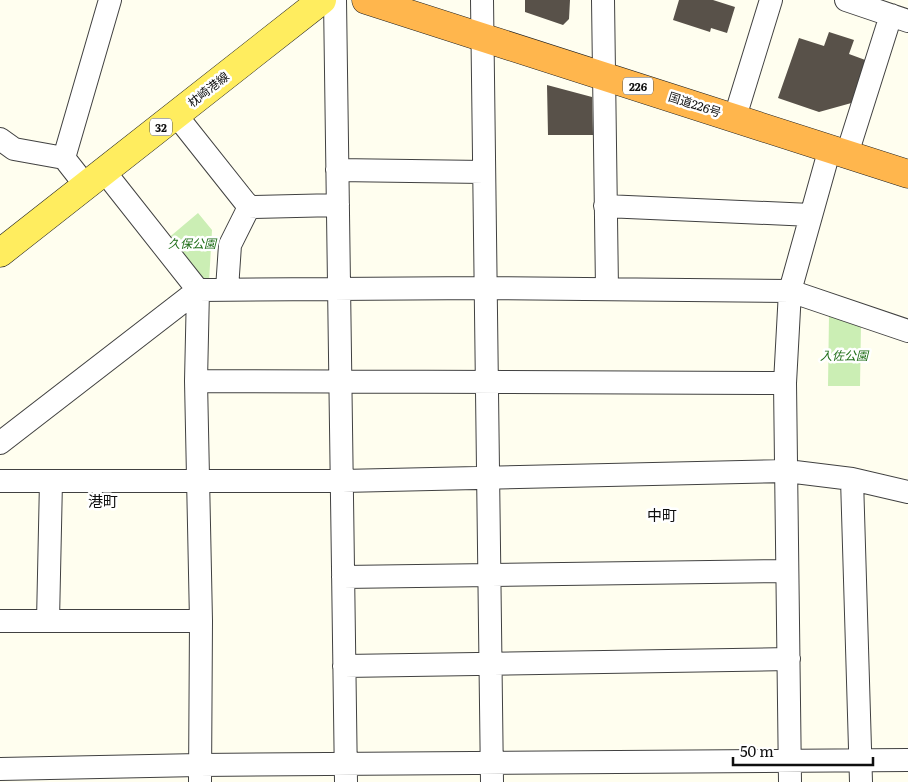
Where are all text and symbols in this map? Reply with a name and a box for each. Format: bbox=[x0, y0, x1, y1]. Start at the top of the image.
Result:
street label: 枕崎港線 bbox=[184, 67, 232, 111]
road number: 226 bbox=[623, 78, 653, 94]
street label: 国道226号 bbox=[666, 87, 724, 121]
road number: 32 bbox=[150, 118, 172, 136]
park label: 久保公園 bbox=[168, 234, 218, 252]
park label: 入佐公園 bbox=[820, 346, 870, 364]
district label: 港町 bbox=[88, 489, 118, 512]
district label: 中町 bbox=[647, 503, 677, 526]
scale bar bbox=[733, 734, 873, 766]
text: 50 m bbox=[740, 739, 774, 762]

